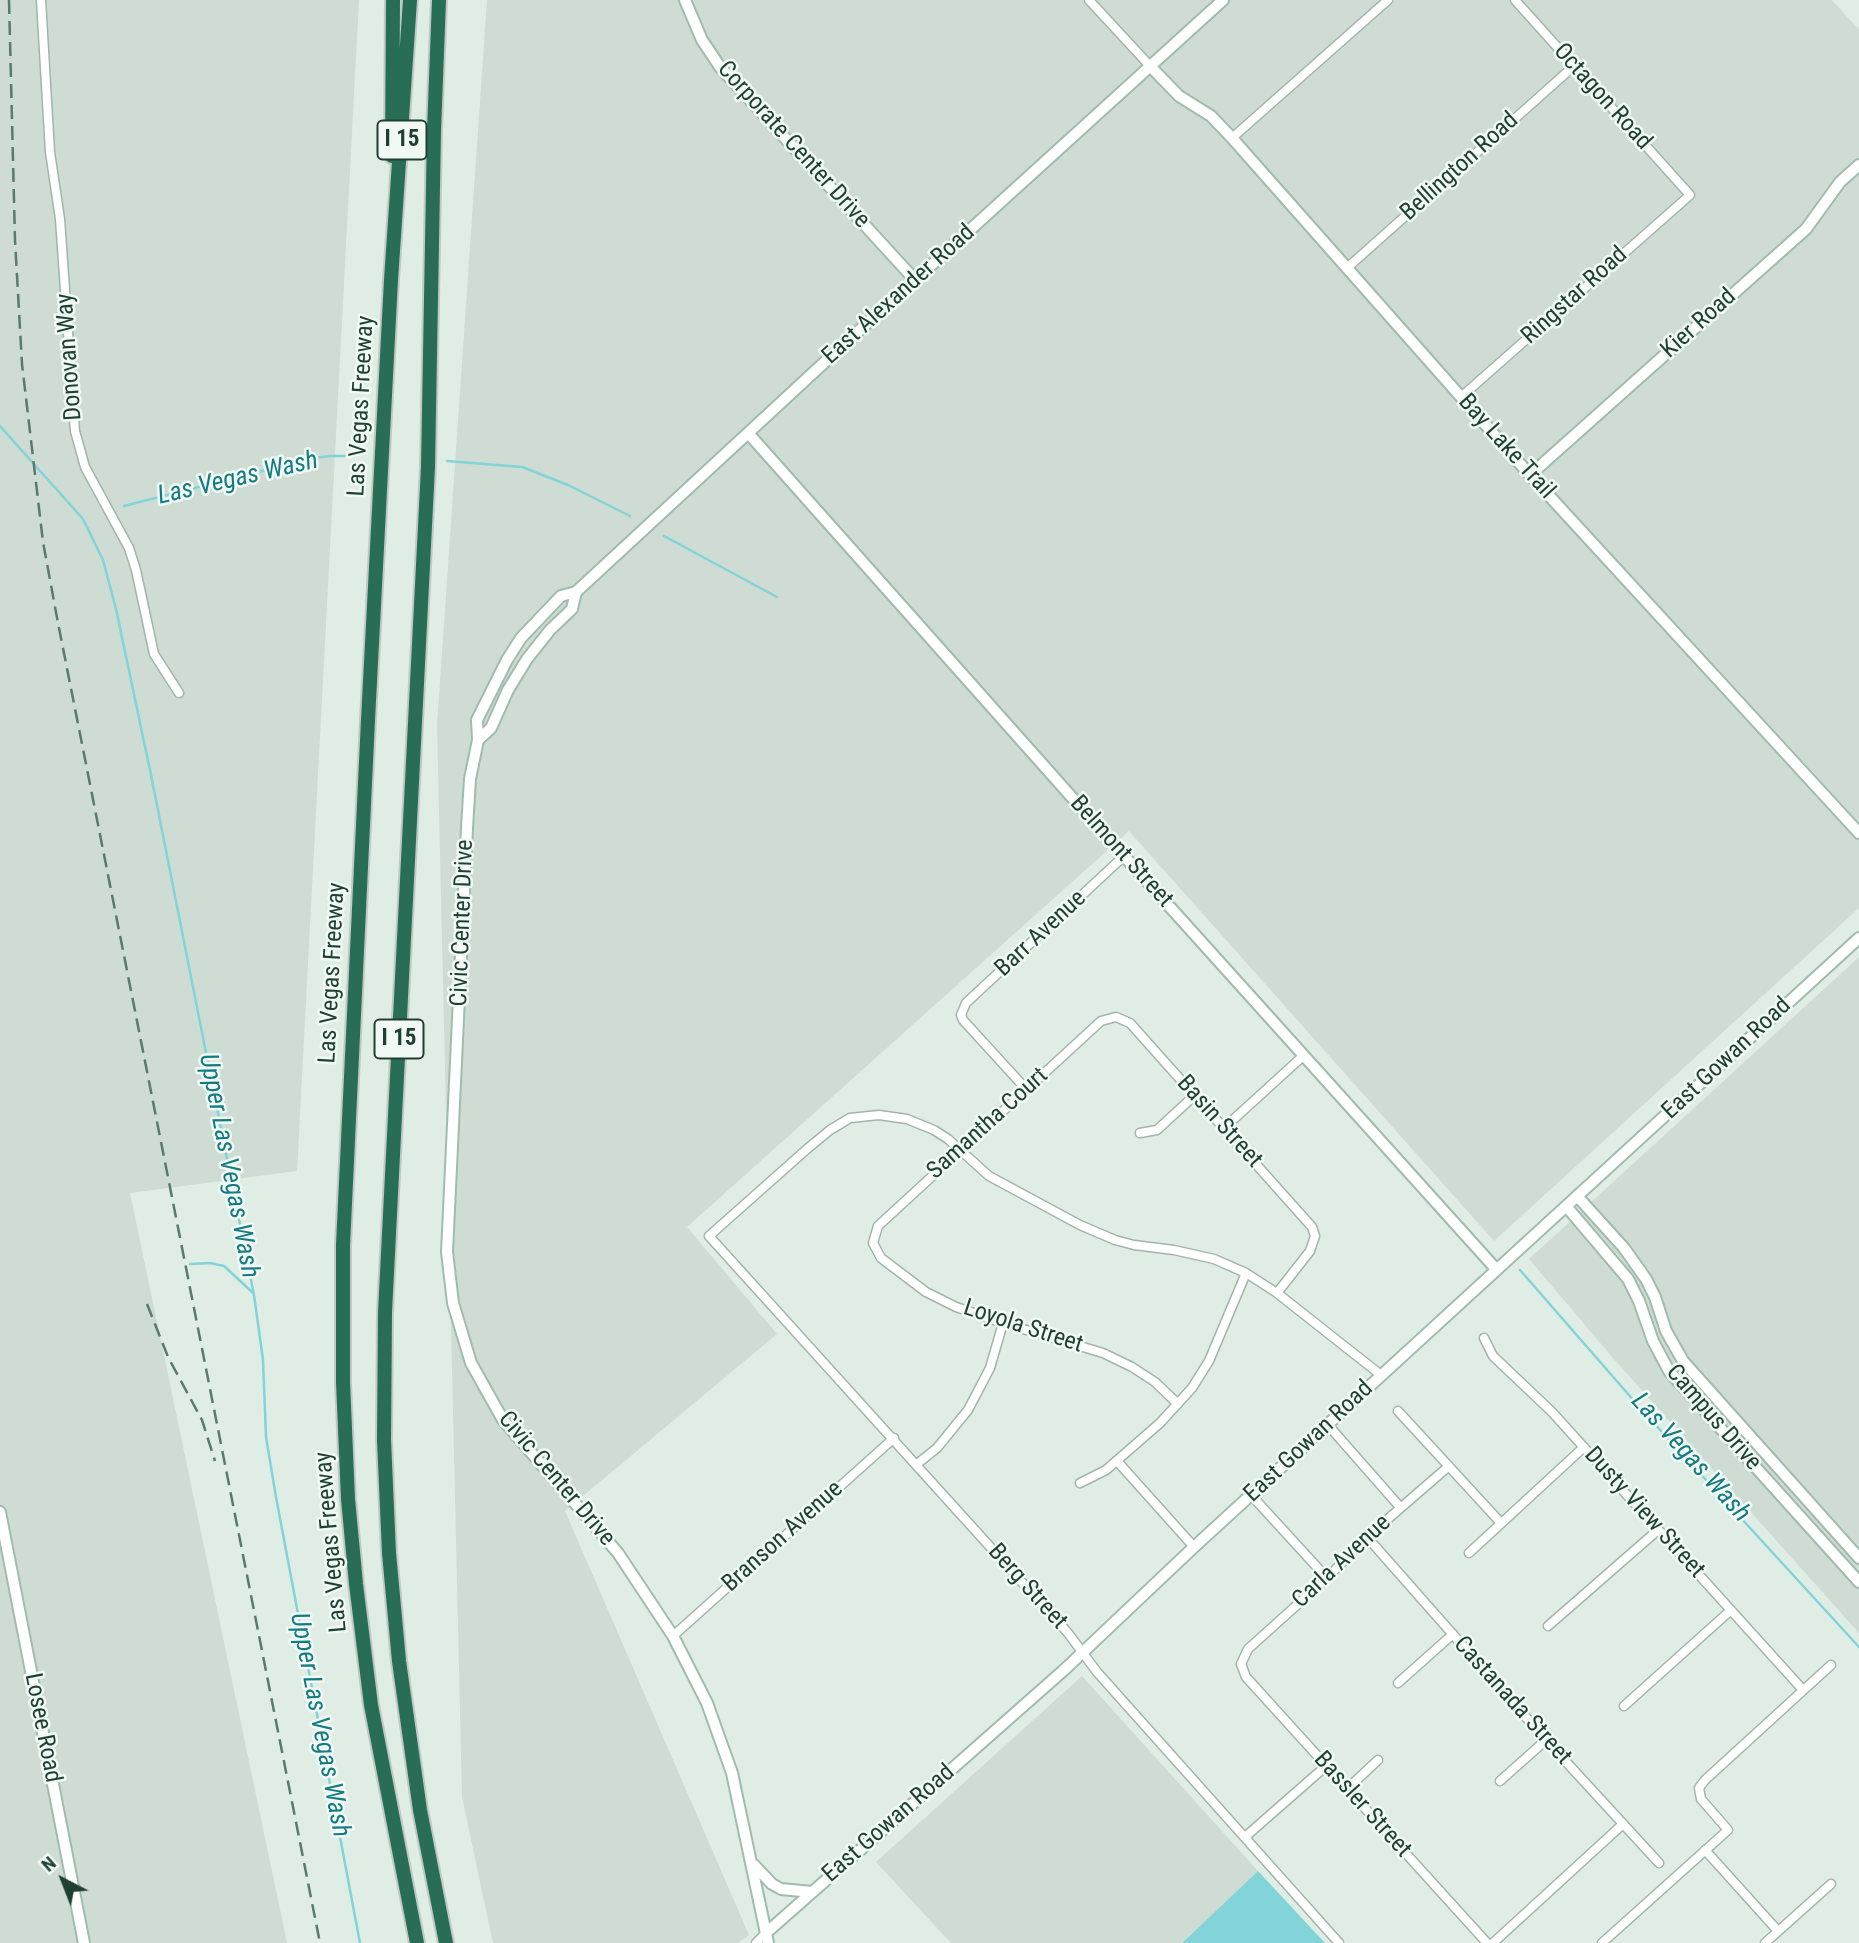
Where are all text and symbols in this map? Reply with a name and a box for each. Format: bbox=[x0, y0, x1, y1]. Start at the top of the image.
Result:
street label: Octagon Road bbox=[1547, 38, 1657, 156]
street label: Corporate Center Drive bbox=[711, 56, 875, 234]
street label: Bellington Road bbox=[1395, 107, 1525, 227]
road number: I 15 bbox=[378, 120, 426, 160]
street label: East Alexander Road bbox=[817, 219, 981, 371]
street label: Ringstar Road bbox=[1516, 241, 1634, 351]
street label: Kier Road bbox=[1656, 283, 1742, 365]
street label: Donovan Way bbox=[51, 293, 89, 421]
street label: Las Vegas Freeway bbox=[343, 315, 381, 497]
street label: Bay Lake Trail bbox=[1451, 389, 1561, 505]
water label: Las Vegas Wash bbox=[155, 445, 321, 513]
street label: Belmont Street bbox=[1063, 790, 1179, 914]
street label: Civic Center Drive bbox=[446, 839, 480, 1007]
street label: Las Vegas Freeway bbox=[314, 882, 352, 1064]
street label: Barr Avenue bbox=[990, 885, 1092, 983]
street label: East Gowan Road bbox=[1657, 992, 1797, 1126]
road number: I 15 bbox=[374, 1020, 424, 1058]
water label: Upper Las Vegas Wash bbox=[191, 1051, 265, 1281]
street label: Samantha Court bbox=[921, 1062, 1055, 1186]
street label: Basin Street bbox=[1170, 1070, 1268, 1174]
street label: Loyola Street bbox=[960, 1294, 1086, 1360]
street label: Campus Drive bbox=[1659, 1359, 1767, 1477]
street label: East Gowan Road bbox=[1239, 1375, 1379, 1509]
water label: Las Vegas Wash bbox=[1624, 1387, 1756, 1529]
street label: Civic Center Drive bbox=[491, 1406, 621, 1552]
street label: Dusty View Street bbox=[1578, 1442, 1710, 1584]
street label: Las Vegas Freeway bbox=[310, 1451, 354, 1633]
street label: Branson Avenue bbox=[717, 1475, 849, 1599]
street label: Carla Avenue bbox=[1287, 1509, 1397, 1615]
street label: Berg Street bbox=[981, 1538, 1073, 1636]
water label: Upper Las Vegas Wash bbox=[282, 1610, 356, 1840]
street label: Castanada Street bbox=[1447, 1631, 1577, 1771]
street label: Losee Road bbox=[17, 1671, 67, 1785]
street label: Bassler Street bbox=[1307, 1746, 1417, 1864]
street label: East Gowan Road bbox=[817, 1759, 961, 1889]
north arrow bbox=[28, 1845, 98, 1915]
text: N bbox=[37, 1852, 61, 1876]

